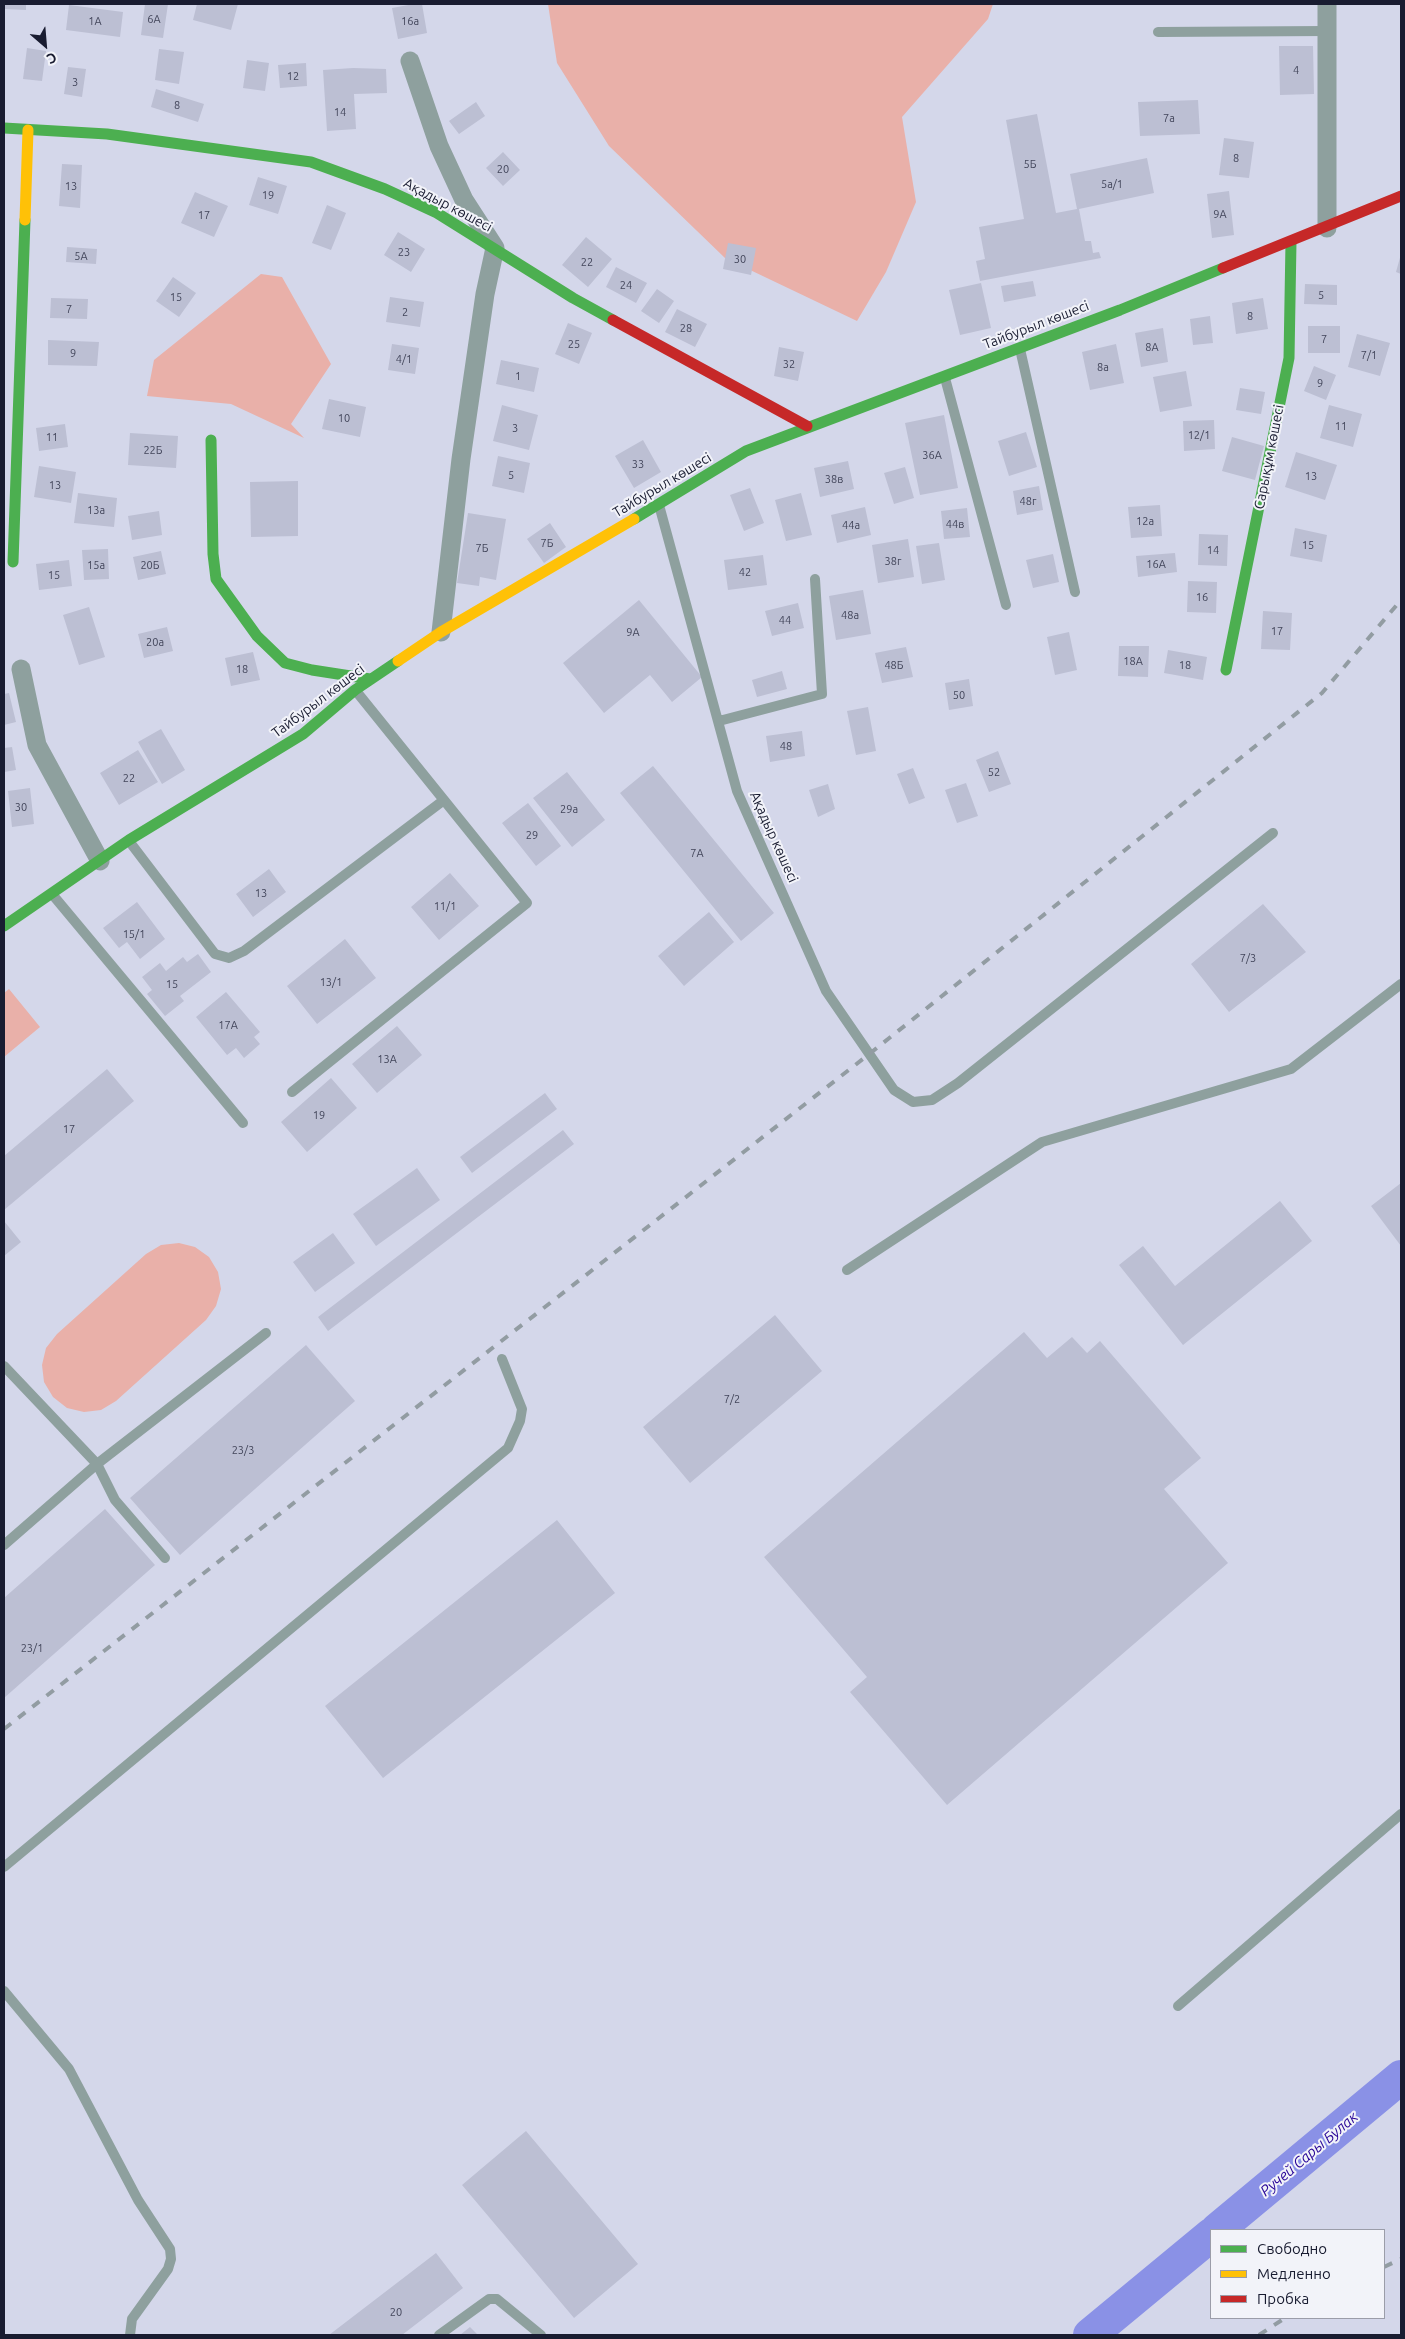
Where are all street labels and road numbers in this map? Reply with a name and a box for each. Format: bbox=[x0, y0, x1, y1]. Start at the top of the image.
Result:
street label: Ақадыр көшесі bbox=[401, 175, 495, 235]
street label: Тайбурыл көшесі bbox=[981, 297, 1091, 353]
street label: Сарықұм көшесі bbox=[1251, 403, 1287, 511]
street label: Тайбурыл көшесі bbox=[610, 449, 714, 521]
street label: Тайбурыл көшесі bbox=[268, 661, 368, 741]
street label: Ақадыр көшесі bbox=[746, 789, 802, 885]

